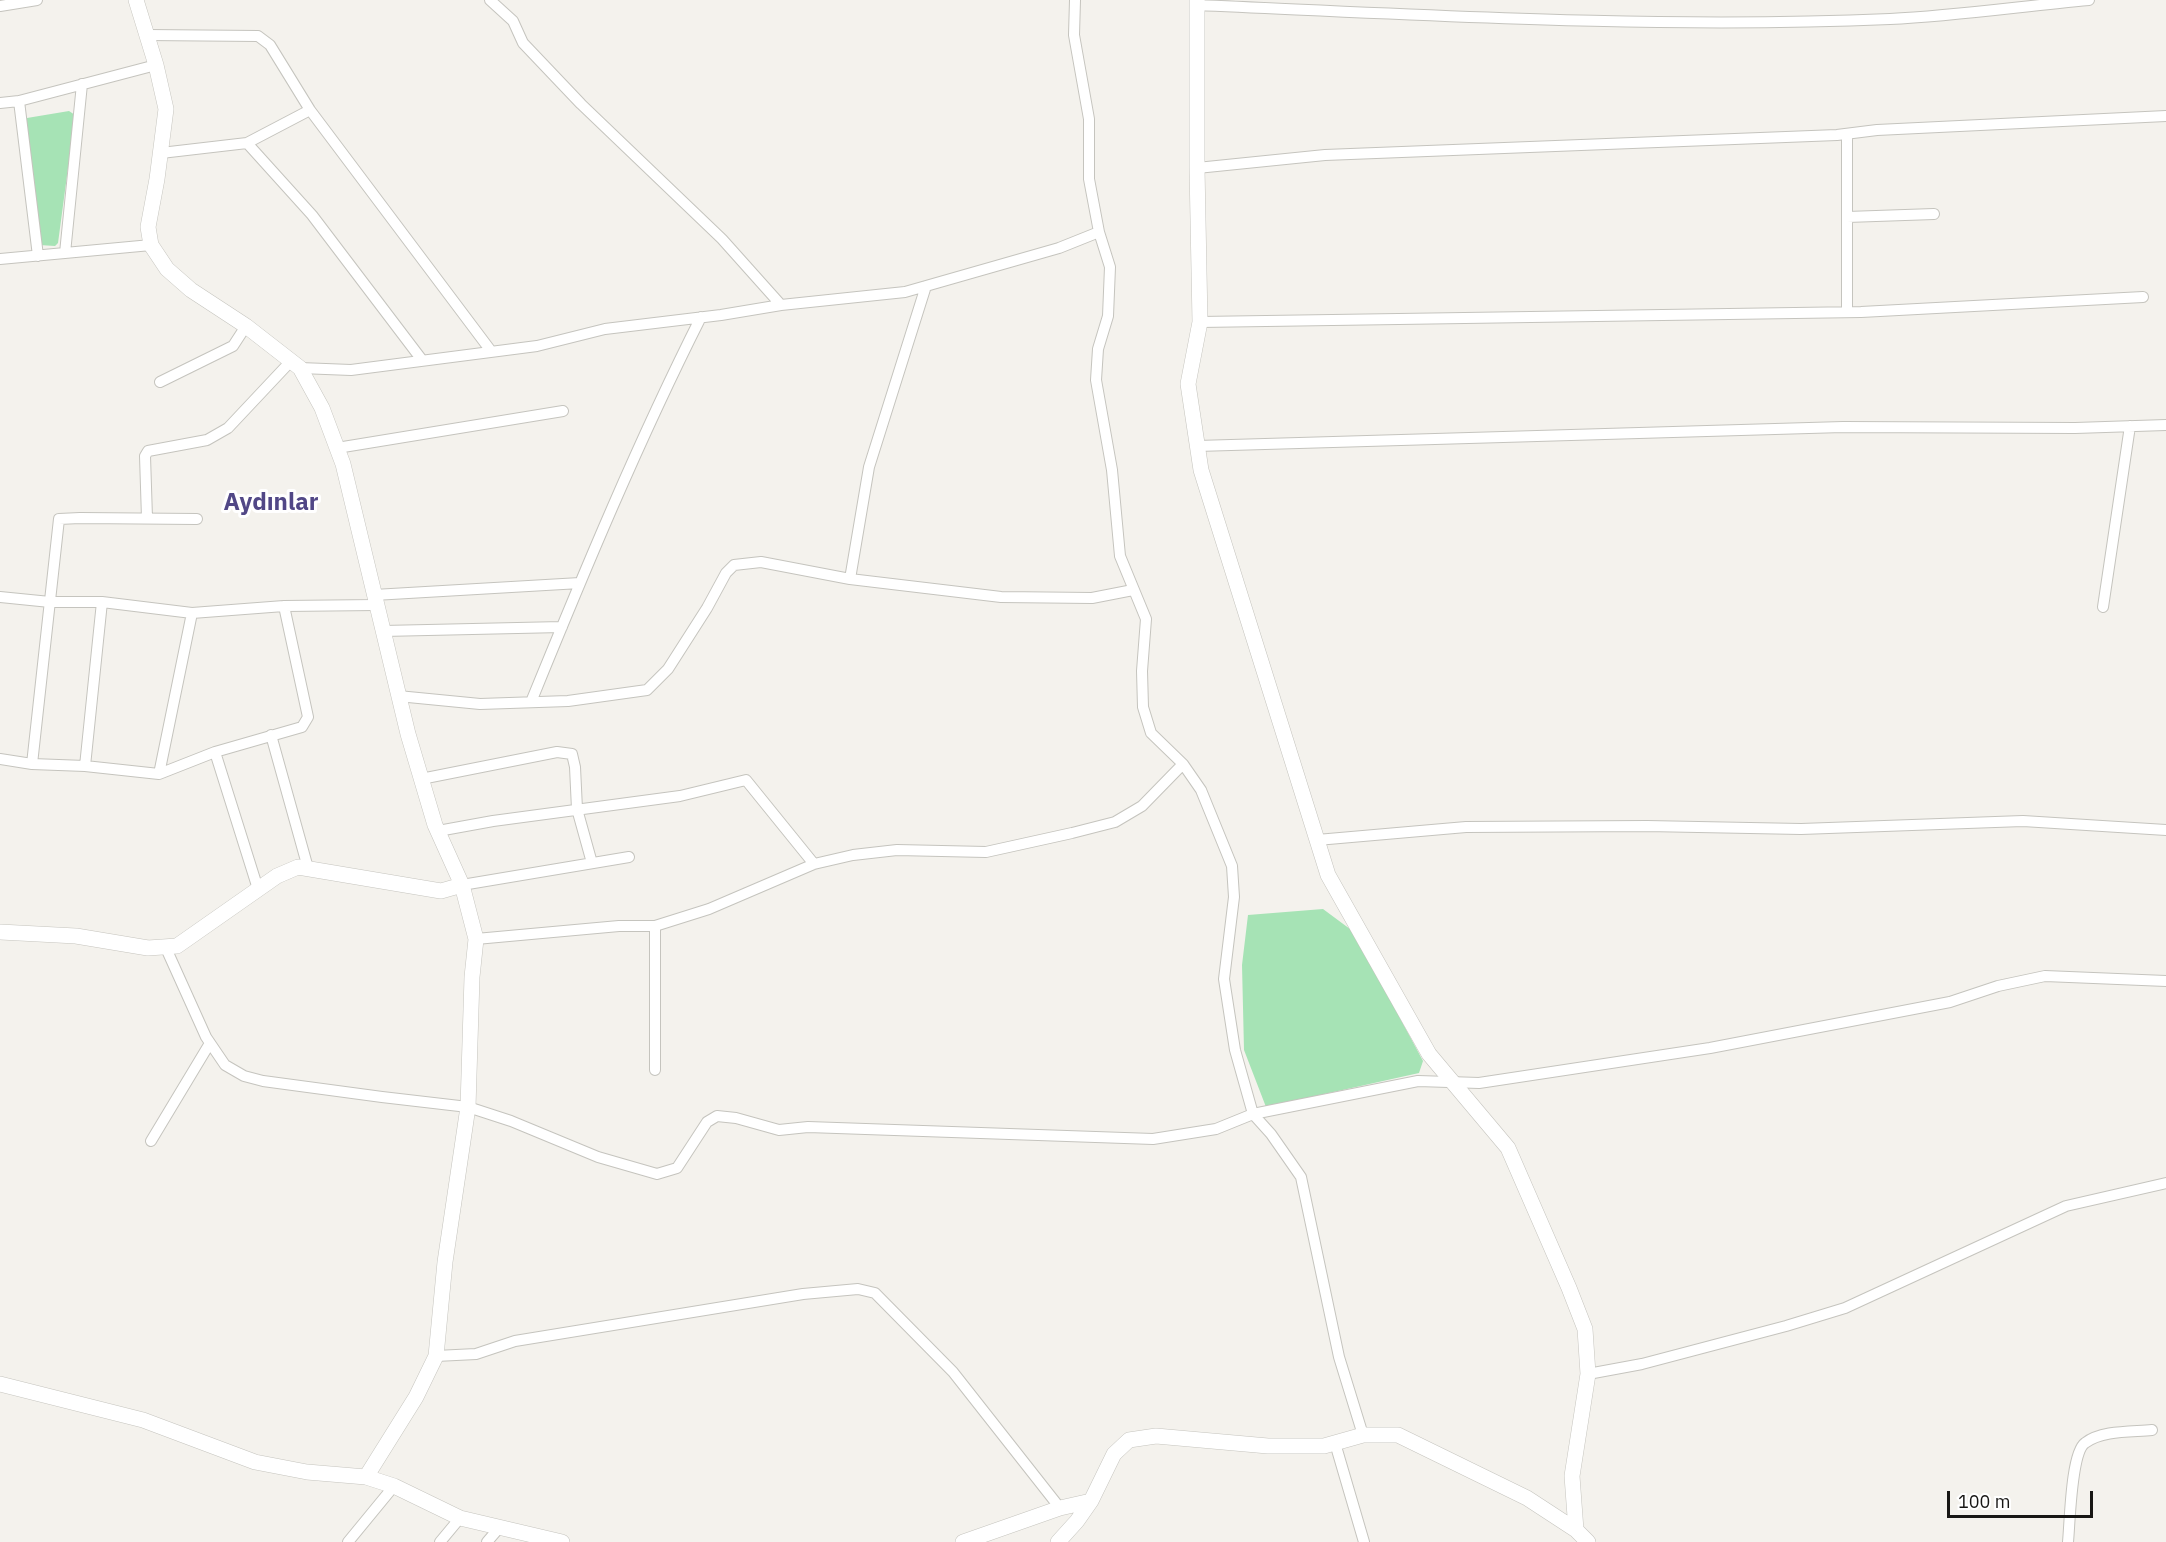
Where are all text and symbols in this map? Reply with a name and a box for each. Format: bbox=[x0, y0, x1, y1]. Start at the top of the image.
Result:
district label: Aydınlar bbox=[223, 489, 319, 517]
scale bar bbox=[1950, 1479, 2096, 1517]
text: 100 m bbox=[1958, 1490, 2010, 1513]

